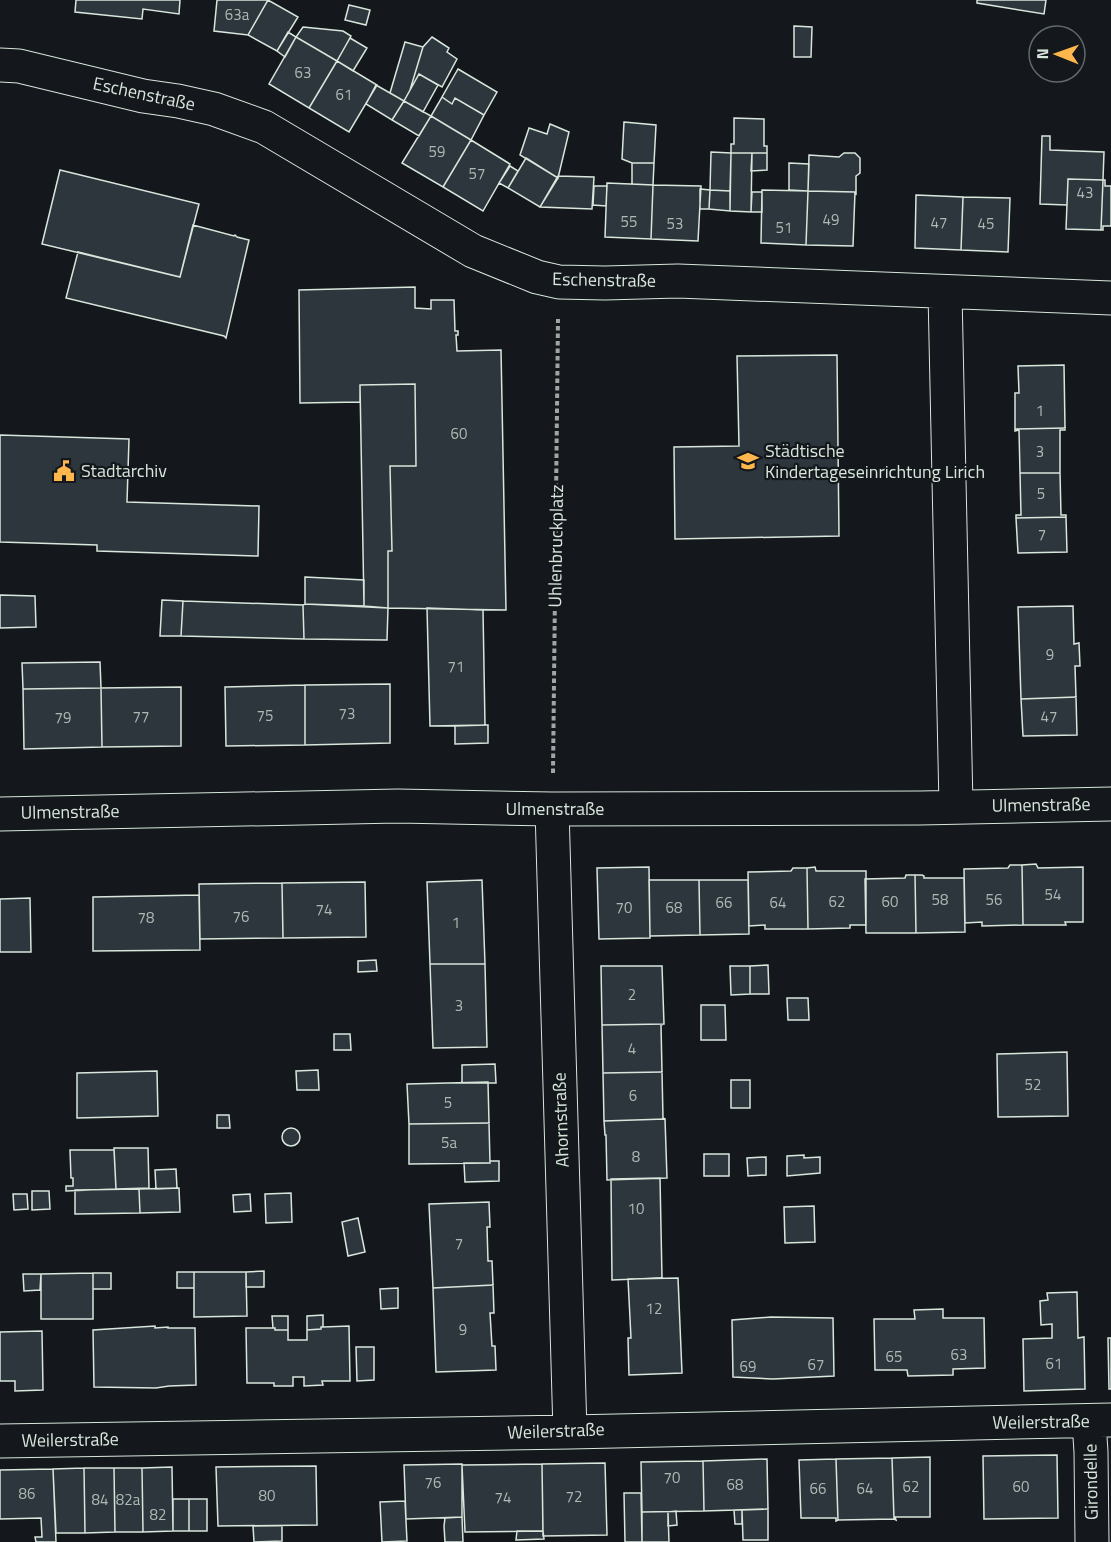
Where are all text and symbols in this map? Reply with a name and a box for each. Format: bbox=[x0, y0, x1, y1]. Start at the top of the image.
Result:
house number: 63a bbox=[225, 3, 250, 26]
north arrow bbox=[1027, 24, 1087, 84]
text: N bbox=[1030, 48, 1054, 59]
house number: 63 bbox=[295, 61, 311, 84]
street label: Eschenstraße bbox=[90, 69, 198, 118]
house number: 61 bbox=[336, 83, 352, 106]
house number: 59 bbox=[429, 140, 445, 163]
house number: 57 bbox=[469, 162, 485, 185]
house number: 43 bbox=[1077, 181, 1093, 204]
house number: 49 bbox=[823, 208, 839, 231]
house number: 55 bbox=[621, 210, 637, 233]
house number: 47 bbox=[931, 211, 947, 234]
house number: 53 bbox=[667, 212, 683, 235]
house number: 45 bbox=[978, 212, 994, 235]
house number: 51 bbox=[776, 216, 792, 239]
street label: Eschenstraße bbox=[552, 265, 656, 294]
house number: 1 bbox=[1036, 399, 1044, 422]
house number: 60 bbox=[451, 422, 467, 445]
place label: Städtische Kindertageseinrichtung Lirich bbox=[765, 437, 985, 485]
house number: 3 bbox=[1036, 440, 1044, 463]
school or university icon: Städtische Kindertageseinrichtung Lirich bbox=[736, 449, 760, 473]
place label: Stadtarchiv bbox=[81, 457, 167, 484]
public building icon: Stadtarchiv bbox=[52, 459, 76, 483]
house number: 5 bbox=[1037, 482, 1045, 505]
street label: Uhlenbruckplatz bbox=[541, 484, 570, 608]
house number: 7 bbox=[1038, 523, 1046, 546]
house number: 9 bbox=[1046, 643, 1054, 666]
house number: 71 bbox=[448, 655, 464, 678]
house number: 73 bbox=[339, 702, 355, 725]
house number: 75 bbox=[257, 704, 273, 727]
house number: 77 bbox=[133, 705, 149, 728]
house number: 47 bbox=[1041, 705, 1057, 728]
house number: 79 bbox=[55, 706, 71, 729]
street label: Ulmenstraße bbox=[991, 790, 1091, 819]
street label: Ulmenstraße bbox=[506, 795, 604, 822]
street label: Ulmenstraße bbox=[20, 797, 120, 826]
house number: 54 bbox=[1045, 883, 1061, 906]
house number: 58 bbox=[932, 888, 948, 911]
house number: 56 bbox=[986, 888, 1002, 911]
house number: 62 bbox=[829, 890, 845, 913]
house number: 60 bbox=[882, 890, 898, 913]
house number: 66 bbox=[716, 891, 732, 914]
house number: 64 bbox=[770, 891, 786, 914]
house number: 70 bbox=[616, 896, 632, 919]
house number: 68 bbox=[666, 896, 682, 919]
house number: 74 bbox=[316, 898, 332, 921]
house number: 76 bbox=[233, 905, 249, 928]
house number: 78 bbox=[138, 906, 154, 929]
house number: 1 bbox=[452, 911, 460, 934]
house number: 2 bbox=[628, 983, 636, 1006]
house number: 3 bbox=[455, 994, 463, 1017]
house number: 4 bbox=[628, 1037, 636, 1060]
street label: Ahornstraße bbox=[545, 1072, 576, 1168]
house number: 52 bbox=[1025, 1073, 1041, 1096]
house number: 6 bbox=[629, 1084, 637, 1107]
house number: 5 bbox=[444, 1091, 452, 1114]
house number: 5a bbox=[441, 1131, 457, 1154]
house number: 8 bbox=[632, 1145, 640, 1168]
house number: 10 bbox=[628, 1197, 644, 1220]
house number: 7 bbox=[455, 1232, 463, 1255]
house number: 12 bbox=[646, 1297, 662, 1320]
house number: 9 bbox=[459, 1318, 467, 1341]
house number: 63 bbox=[951, 1343, 967, 1366]
house number: 65 bbox=[886, 1345, 902, 1368]
house number: 61 bbox=[1046, 1352, 1062, 1375]
house number: 67 bbox=[808, 1353, 824, 1376]
house number: 69 bbox=[740, 1355, 756, 1378]
street label: Weilerstraße bbox=[992, 1407, 1090, 1436]
street label: Weilerstraße bbox=[507, 1415, 605, 1446]
street label: Weilerstraße bbox=[21, 1425, 119, 1454]
street label: Girondelle bbox=[1076, 1444, 1105, 1520]
house number: 70 bbox=[664, 1466, 680, 1489]
house number: 76 bbox=[425, 1471, 441, 1494]
house number: 68 bbox=[727, 1473, 743, 1496]
house number: 62 bbox=[903, 1475, 919, 1498]
house number: 60 bbox=[1013, 1475, 1029, 1498]
house number: 66 bbox=[810, 1477, 826, 1500]
house number: 64 bbox=[857, 1477, 873, 1500]
house number: 86 bbox=[19, 1482, 35, 1505]
house number: 80 bbox=[259, 1484, 275, 1507]
house number: 72 bbox=[566, 1485, 582, 1508]
house number: 74 bbox=[495, 1486, 511, 1509]
house number: 84 bbox=[92, 1488, 108, 1511]
house number: 82a bbox=[116, 1488, 141, 1511]
house number: 82 bbox=[150, 1503, 166, 1526]

